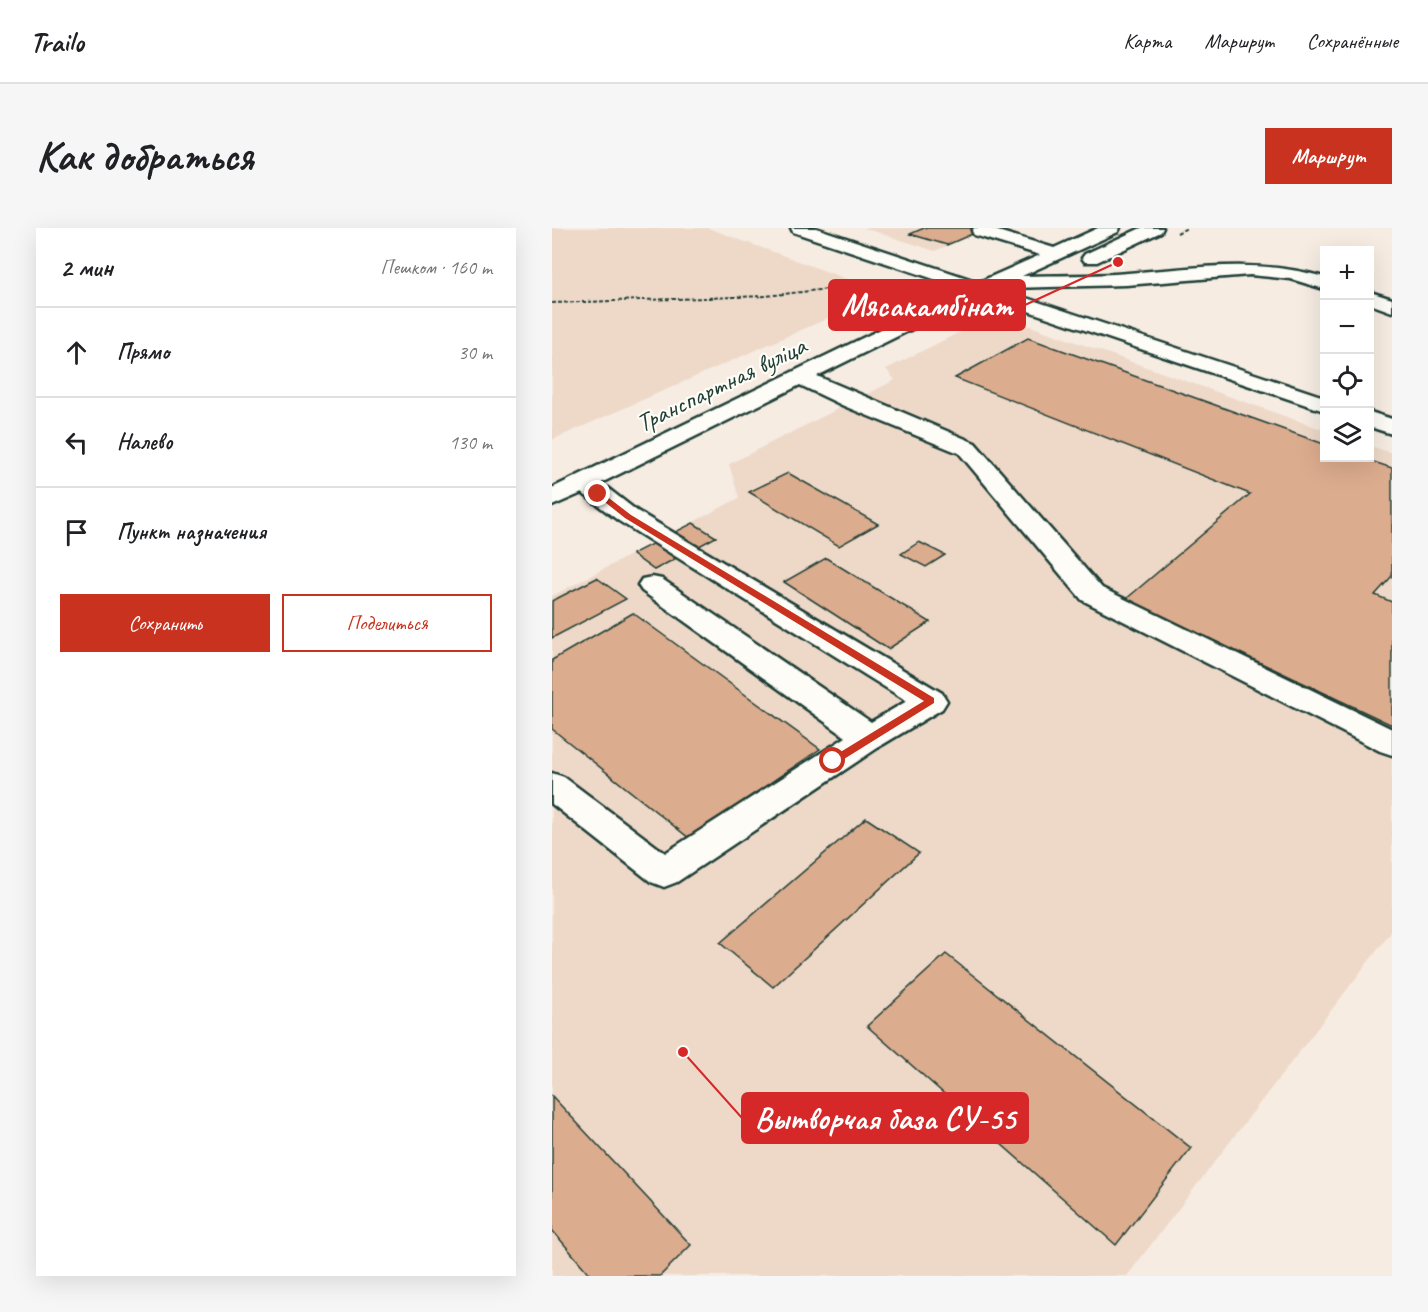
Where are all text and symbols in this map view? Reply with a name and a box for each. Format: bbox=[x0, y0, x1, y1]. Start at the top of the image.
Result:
text: Trailo bbox=[30, 24, 84, 59]
text: Карта bbox=[1123, 28, 1172, 54]
text: Маршрут bbox=[1205, 28, 1274, 54]
text: Сохранённые bbox=[1307, 28, 1398, 54]
button: Маршрут bbox=[1265, 128, 1392, 184]
text: Как добраться bbox=[36, 130, 253, 183]
map controls bbox=[1320, 246, 1374, 462]
button: + bbox=[1320, 246, 1374, 300]
text: 2 мин bbox=[60, 251, 113, 284]
text: Пешком · 160 m bbox=[380, 255, 492, 280]
callout: Мясакамбінат bbox=[829, 280, 1025, 330]
text: Мясакамбінат bbox=[841, 285, 1015, 326]
button: − bbox=[1320, 300, 1374, 354]
street label: Транспартная вуліца bbox=[631, 328, 813, 440]
icon: ahead bbox=[60, 336, 93, 369]
text: Прямо bbox=[117, 338, 169, 366]
text: 30 m bbox=[458, 340, 492, 365]
button: locate bbox=[1320, 354, 1374, 408]
button: layers bbox=[1320, 408, 1374, 462]
icon: left bbox=[60, 426, 93, 459]
text: Налево bbox=[117, 428, 173, 456]
text: 130 m bbox=[449, 430, 492, 455]
route end bbox=[584, 480, 610, 506]
icon: arrive bbox=[60, 516, 93, 549]
text: Пункт назначения bbox=[117, 518, 266, 546]
button: Сохранить bbox=[60, 594, 270, 652]
button: Поделиться bbox=[282, 594, 492, 652]
route start bbox=[819, 747, 845, 773]
callout: Вытворчая база СУ-55 bbox=[742, 1093, 1028, 1143]
text: Вытворчая база СУ-55 bbox=[755, 1098, 1018, 1139]

